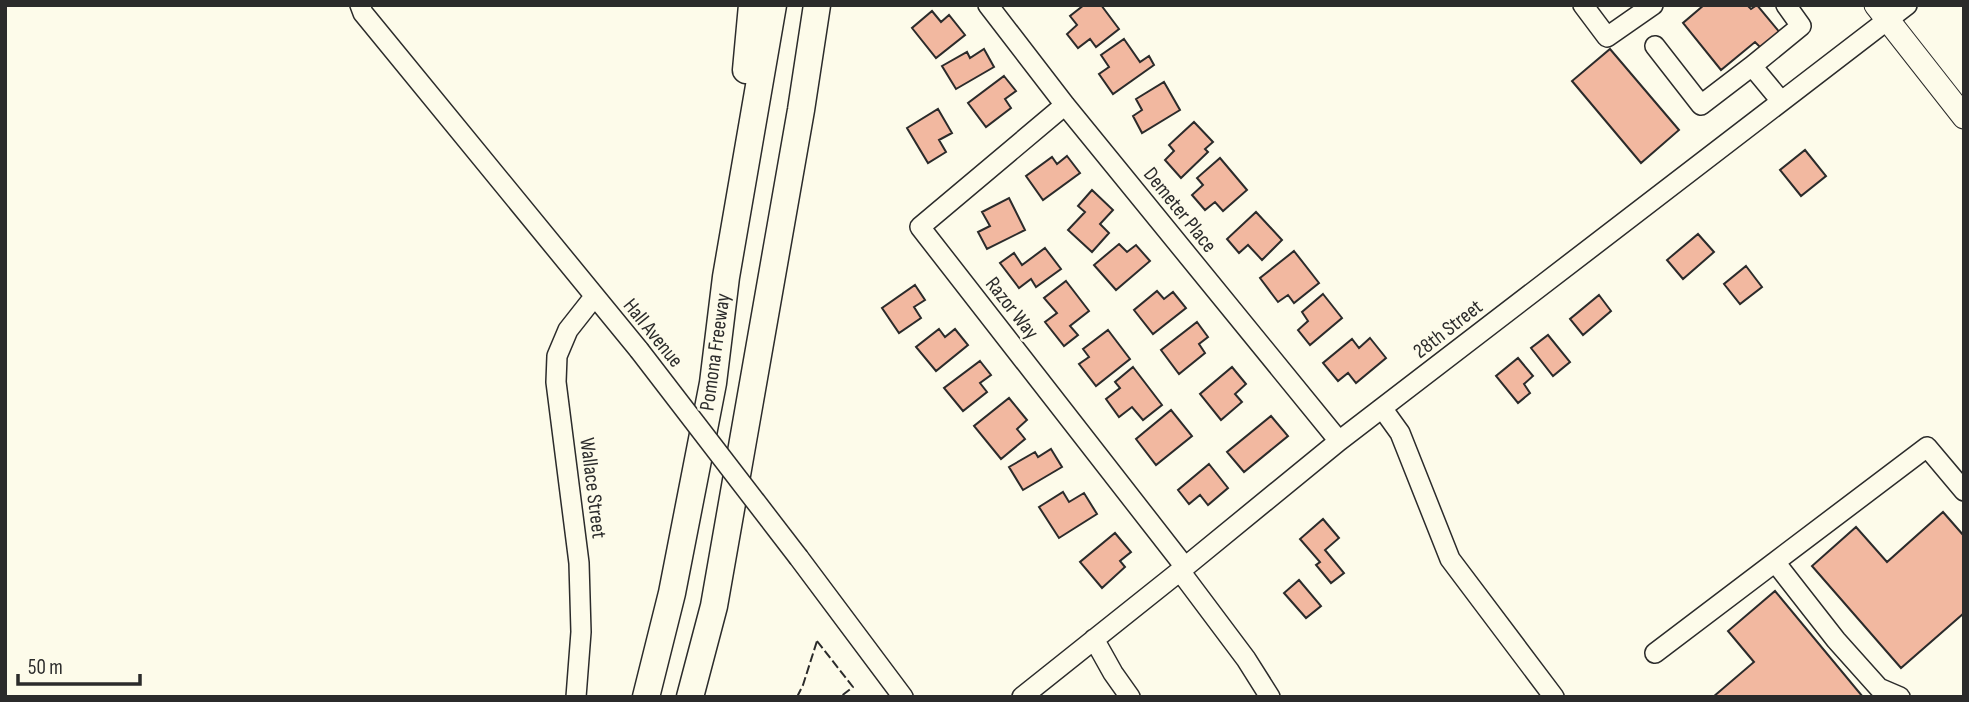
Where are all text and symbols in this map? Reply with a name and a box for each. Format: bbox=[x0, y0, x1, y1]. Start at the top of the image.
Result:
street label: Demeter Place bbox=[1138, 162, 1222, 258]
street label: Razor Way bbox=[980, 272, 1044, 344]
street label: Pomona Freeway bbox=[694, 292, 736, 412]
street label: Hall Avenue bbox=[618, 294, 688, 372]
street label: 28th Street bbox=[1408, 294, 1488, 364]
street label: Wallace Street bbox=[574, 436, 612, 540]
scale bar bbox=[18, 642, 140, 686]
text: 50 m bbox=[28, 655, 63, 680]

